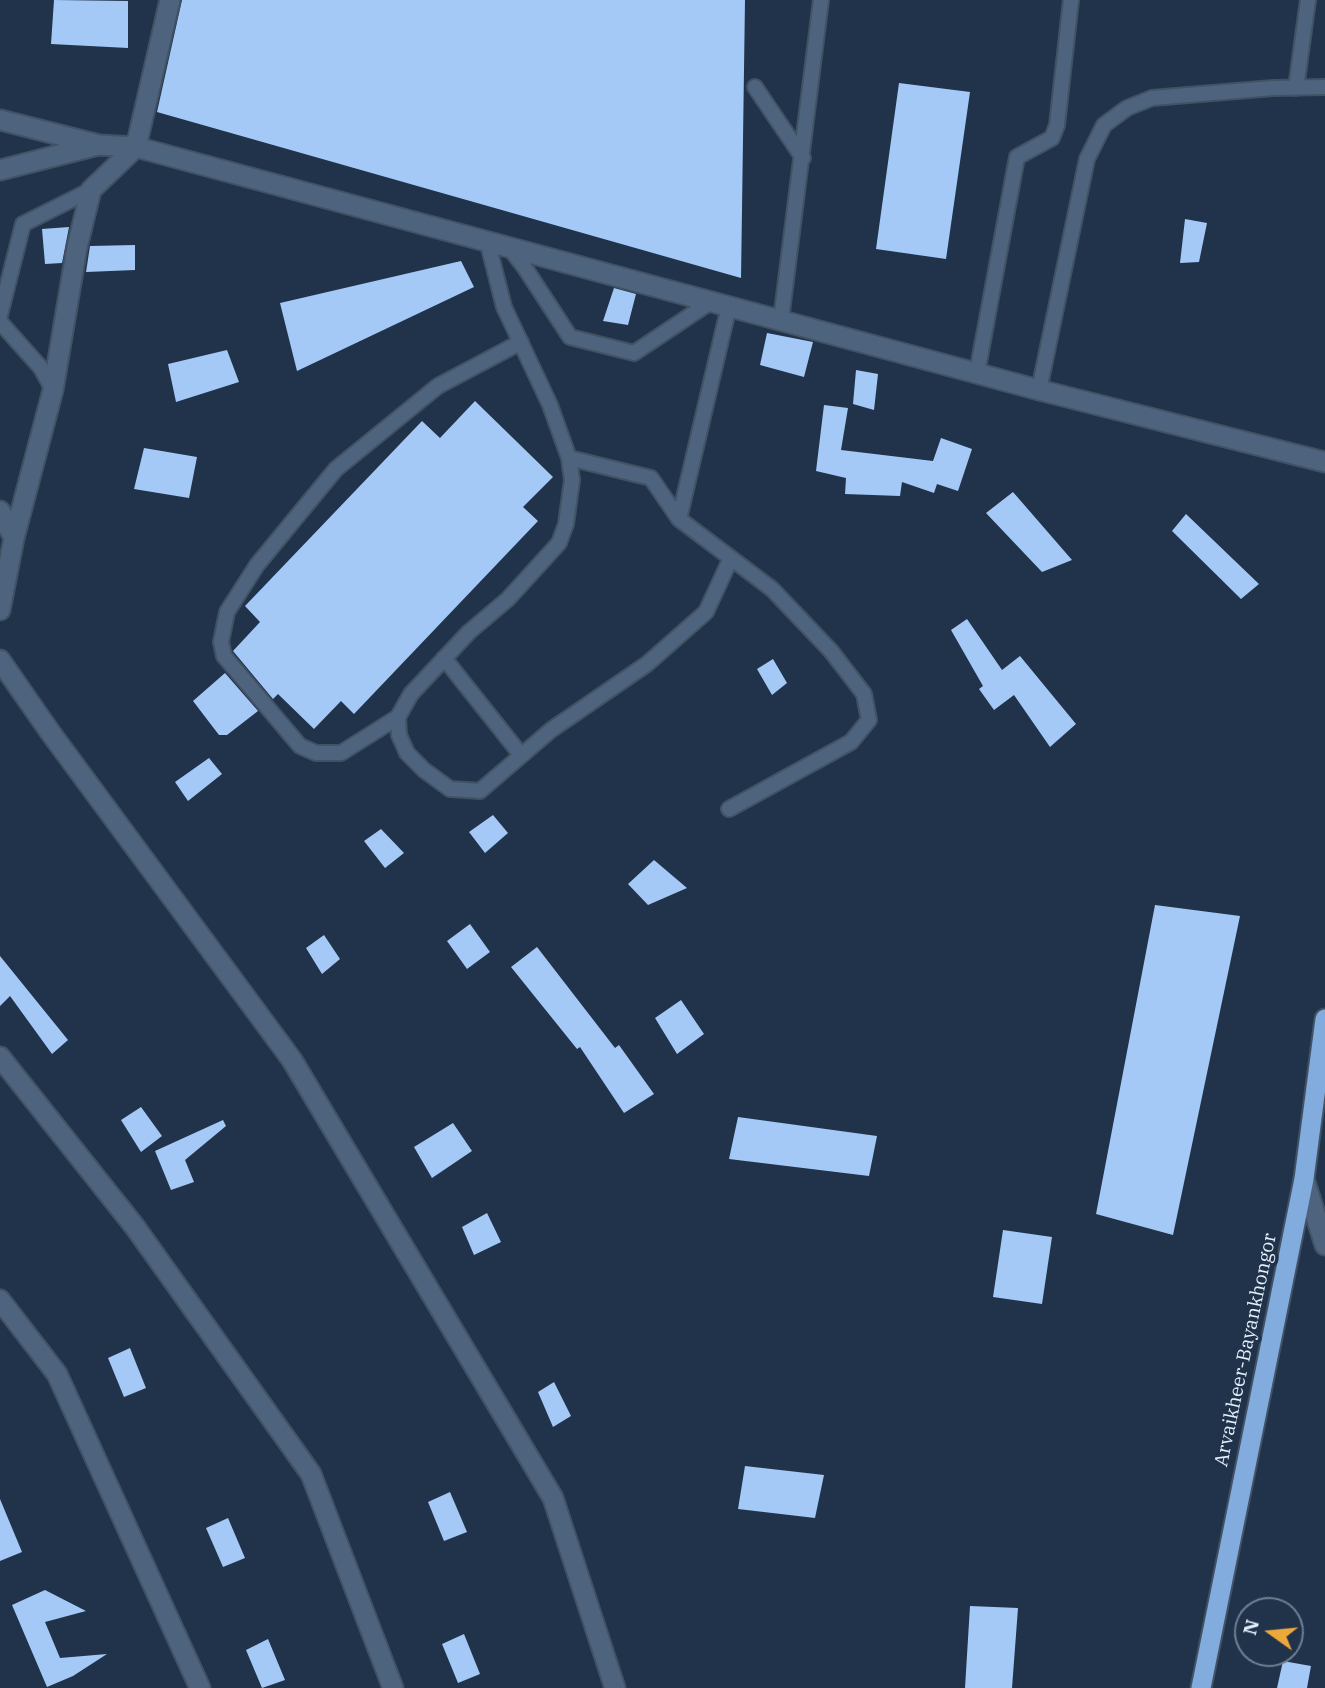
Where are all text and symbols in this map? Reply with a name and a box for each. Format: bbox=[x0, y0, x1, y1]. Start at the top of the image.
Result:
street label: Arvaikheer-Bayankhongor bbox=[1210, 1231, 1282, 1469]
north arrow bbox=[1234, 1597, 1304, 1667]
text: N bbox=[1237, 1617, 1264, 1637]

